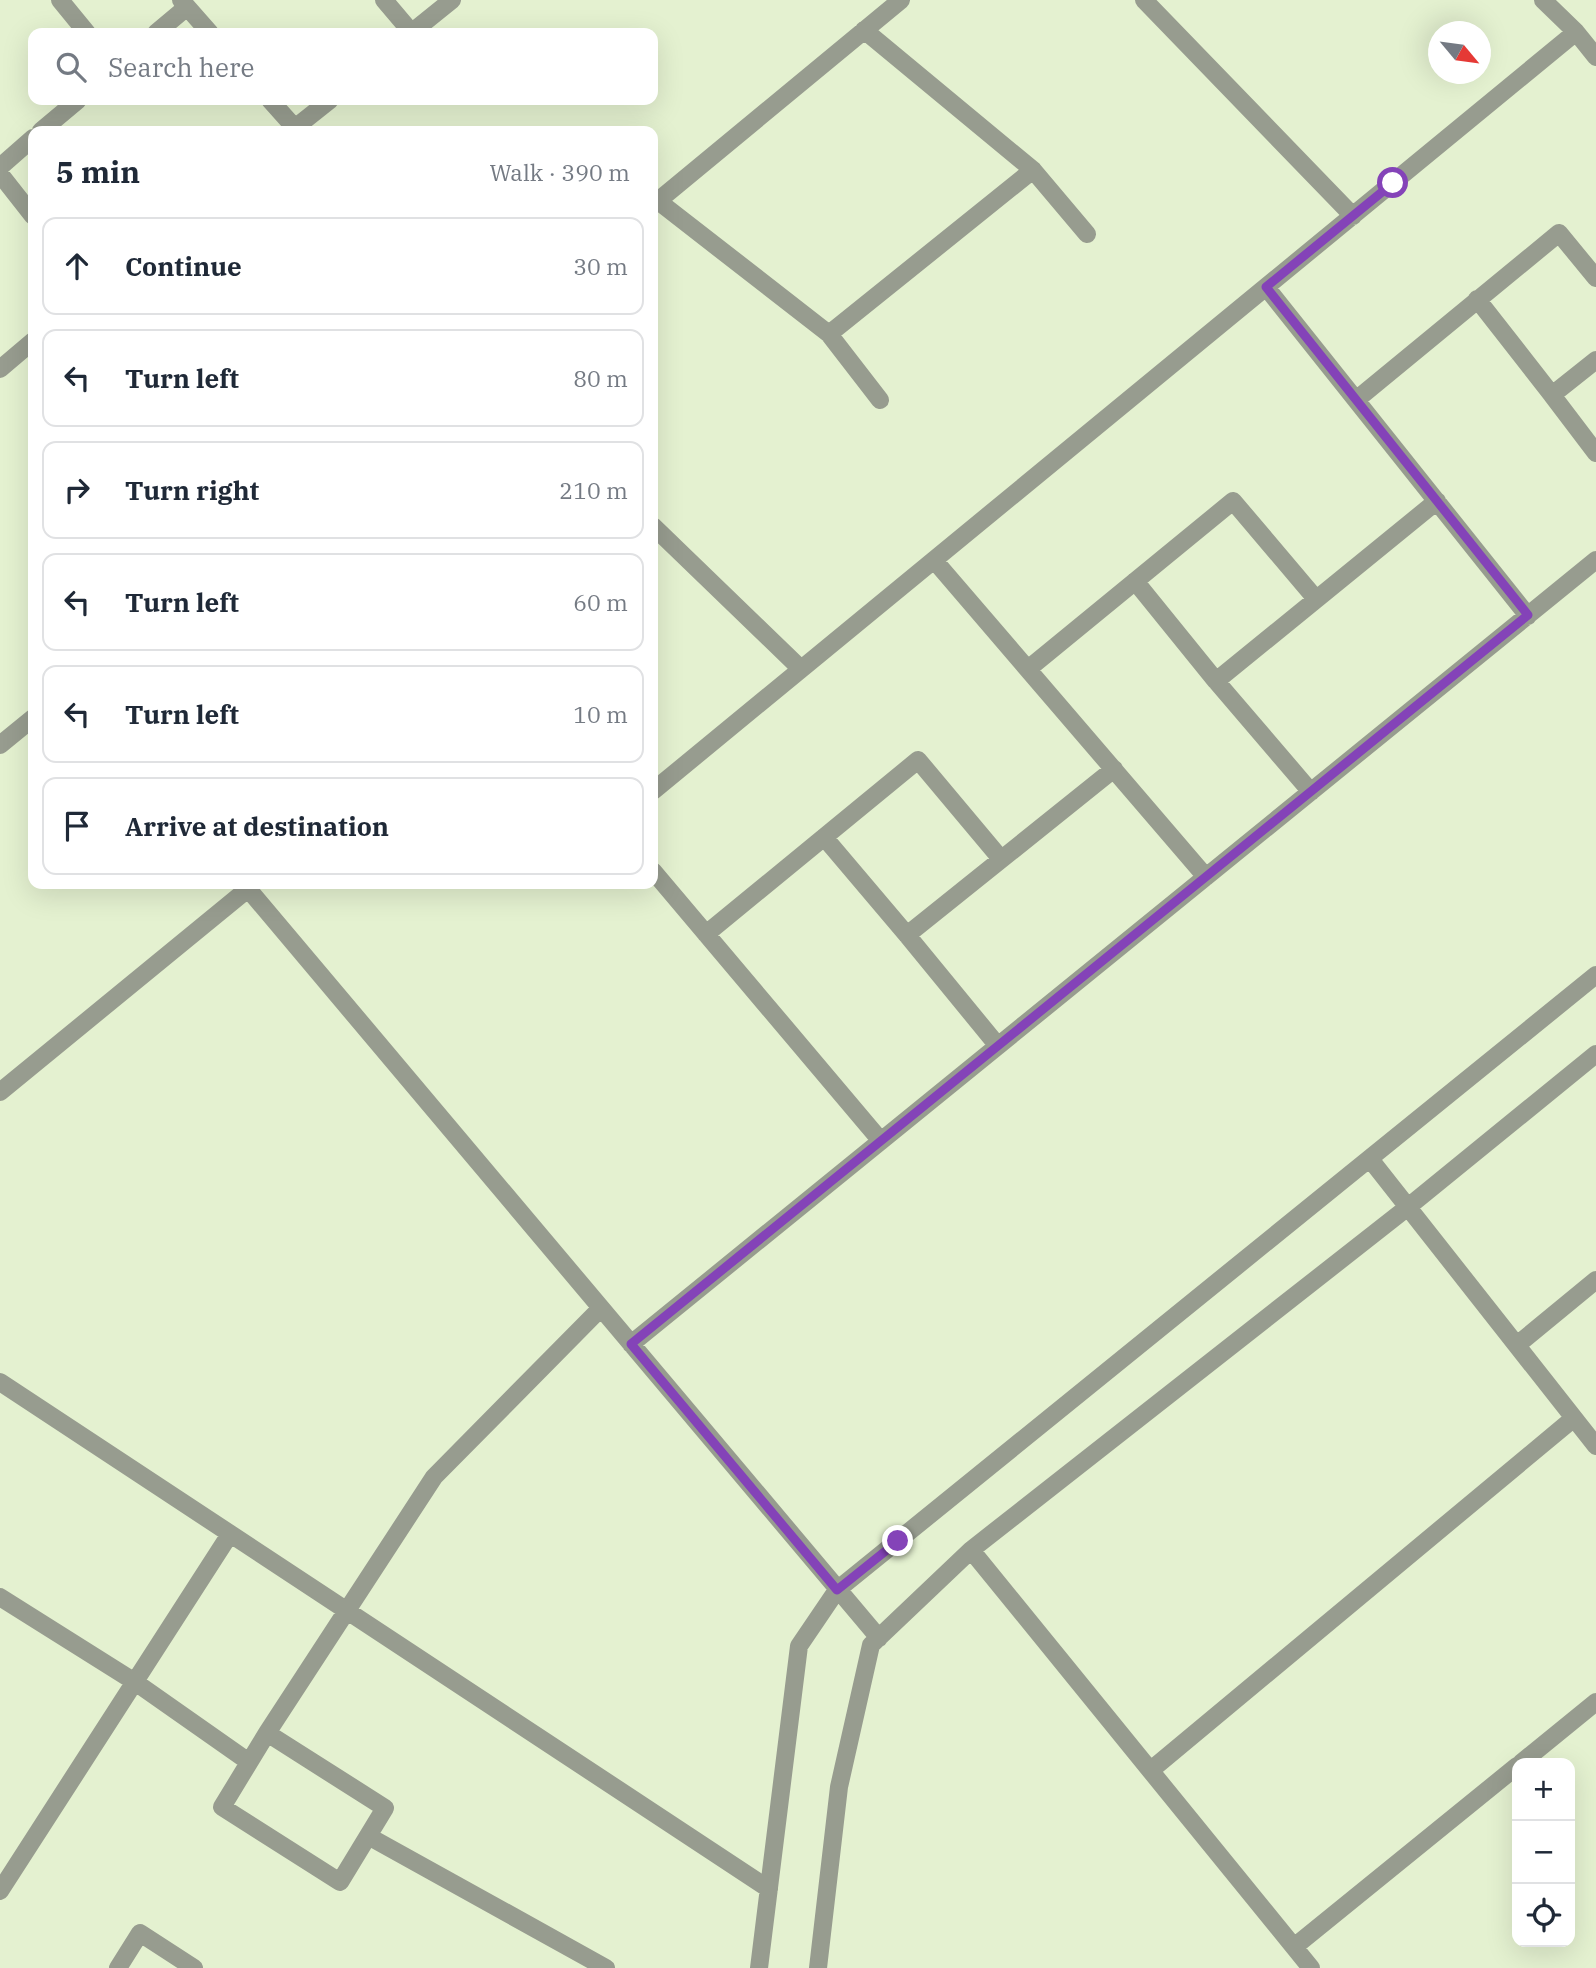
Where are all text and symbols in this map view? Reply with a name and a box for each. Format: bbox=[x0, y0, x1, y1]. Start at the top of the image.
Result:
north arrow bbox=[1428, 21, 1491, 84]
search box bbox=[28, 28, 658, 105]
icon: search bbox=[52, 48, 90, 86]
text: Search here bbox=[108, 50, 254, 84]
text: 5 min bbox=[56, 152, 140, 191]
text: Walk · 390 m bbox=[489, 157, 630, 187]
route start bbox=[1377, 167, 1408, 198]
icon: ahead bbox=[58, 247, 96, 285]
text: Continue bbox=[125, 249, 242, 283]
text: 30 m bbox=[573, 251, 628, 281]
icon: left bbox=[58, 359, 96, 397]
text: Turn left bbox=[125, 361, 239, 395]
text: 80 m bbox=[573, 363, 628, 393]
icon: right bbox=[58, 471, 96, 509]
text: Turn right bbox=[125, 473, 259, 507]
text: 210 m bbox=[559, 475, 628, 505]
icon: left bbox=[58, 583, 96, 621]
text: Turn left bbox=[125, 585, 239, 619]
text: 60 m bbox=[573, 587, 628, 617]
icon: left bbox=[58, 695, 96, 733]
text: Turn left bbox=[125, 697, 239, 731]
text: 10 m bbox=[573, 699, 628, 729]
icon: arrive bbox=[58, 807, 96, 845]
text: Arrive at destination bbox=[125, 809, 389, 843]
route end bbox=[882, 1525, 913, 1556]
map controls bbox=[1512, 1758, 1575, 1947]
button: + bbox=[1512, 1758, 1575, 1821]
button: − bbox=[1512, 1821, 1575, 1884]
button: locate bbox=[1512, 1884, 1575, 1947]

